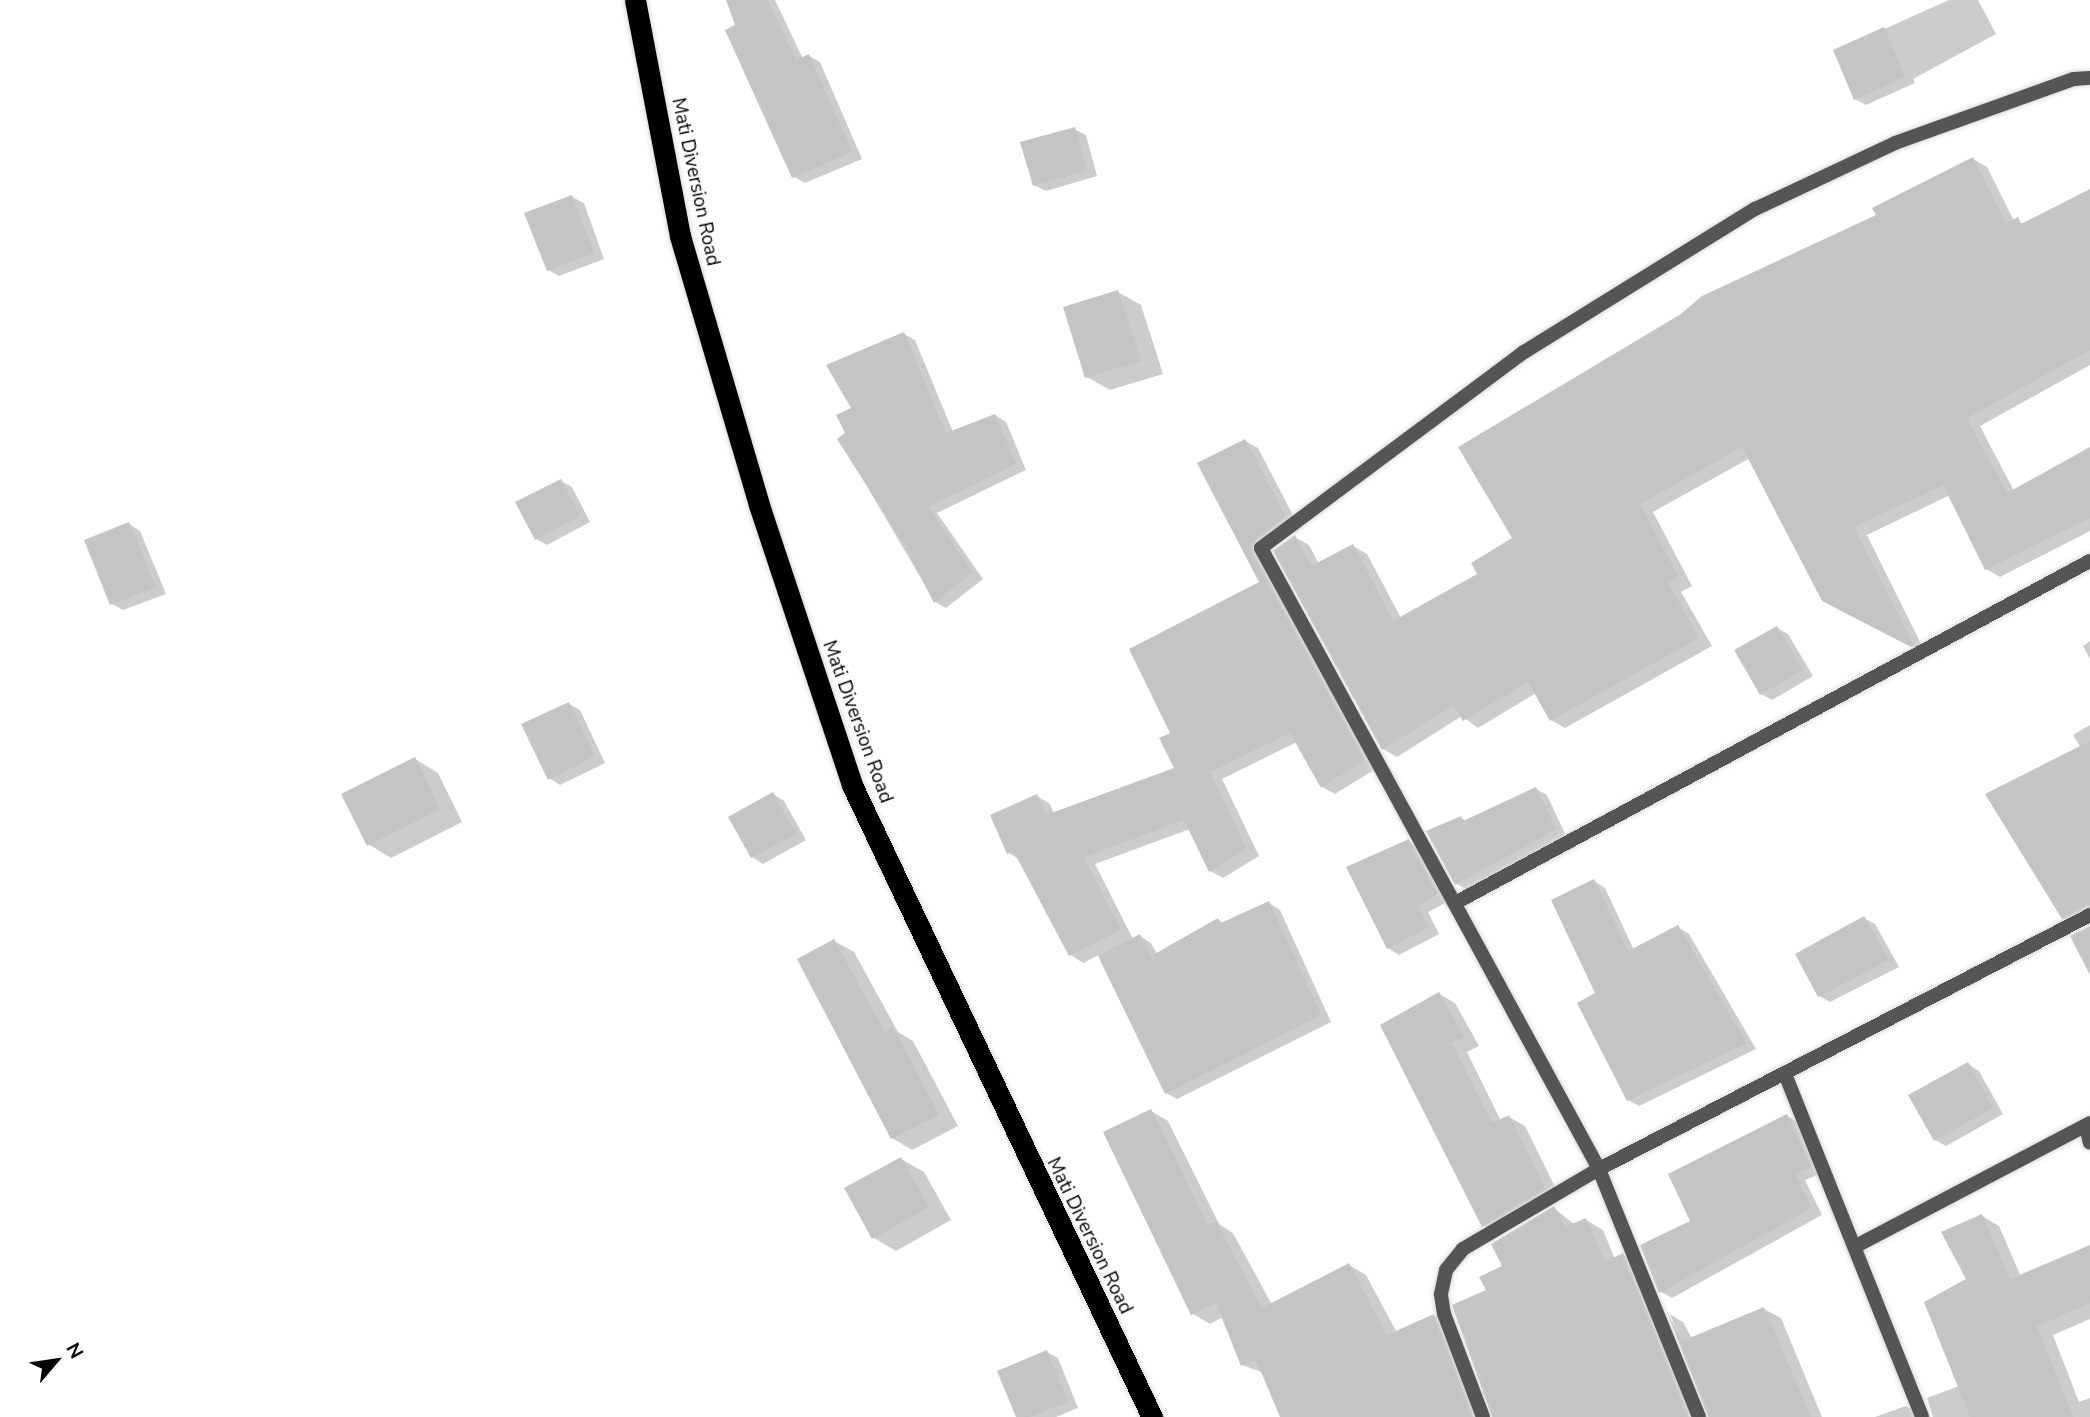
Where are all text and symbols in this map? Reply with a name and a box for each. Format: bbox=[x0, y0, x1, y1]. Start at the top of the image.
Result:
street label: Mati Diversion Road bbox=[666, 96, 724, 268]
street label: Mati Diversion Road bbox=[817, 638, 897, 806]
street label: Mati Diversion Road bbox=[1041, 1154, 1137, 1318]
north arrow bbox=[21, 1326, 91, 1396]
text: N bbox=[60, 1338, 89, 1363]

